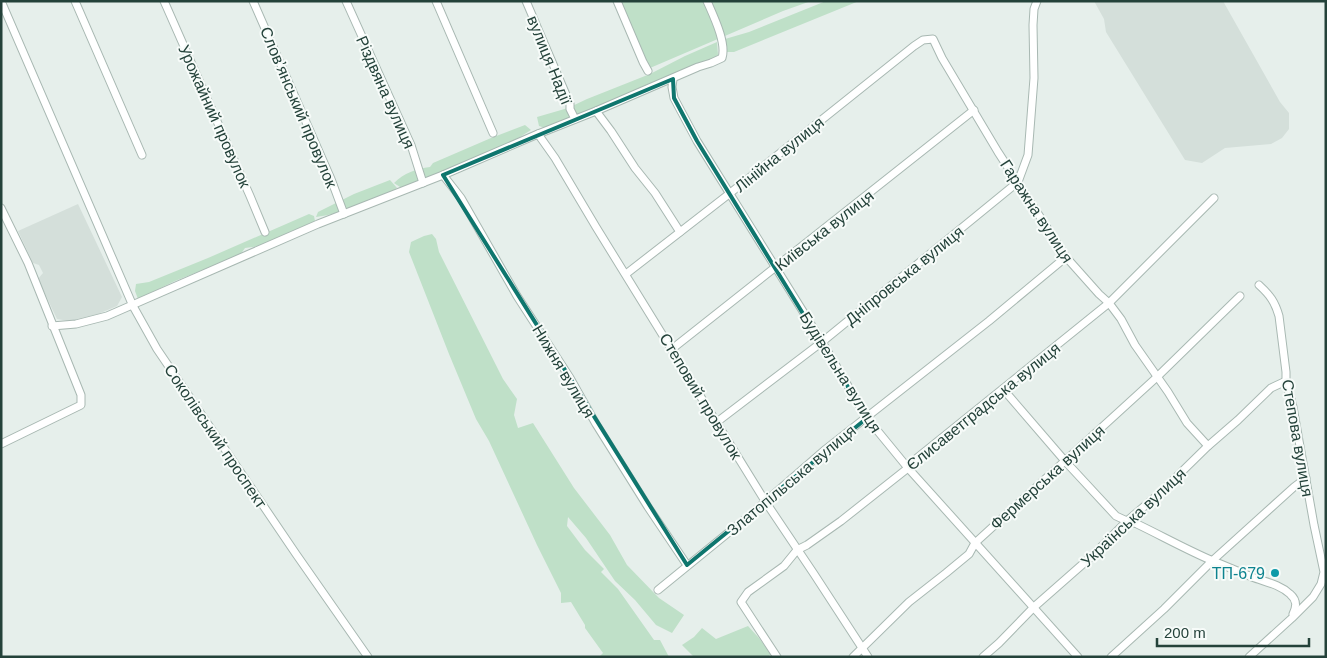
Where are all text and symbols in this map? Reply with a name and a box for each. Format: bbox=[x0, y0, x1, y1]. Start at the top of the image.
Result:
street label: вулиця Надії bbox=[524, 13, 575, 108]
street label: Словʼянський провулок bbox=[257, 24, 341, 191]
street label: Різдвяна вулиця bbox=[353, 33, 418, 151]
street label: Урожайний провулок bbox=[175, 42, 254, 191]
street label: Лінійна вулиця bbox=[731, 113, 827, 195]
street label: Гаражна вулиця bbox=[997, 157, 1076, 266]
street label: Київська вулиця bbox=[772, 187, 877, 274]
street label: Дніпровська вулиця bbox=[842, 223, 967, 328]
street label: Будівельна вулиця bbox=[797, 309, 885, 436]
street label: Нижня вулиця bbox=[529, 322, 598, 421]
street label: Степовий провулок bbox=[656, 330, 745, 463]
street label: Єлисаветградська вулиця bbox=[903, 339, 1064, 474]
street label: Соколівський проспект bbox=[161, 361, 270, 512]
street label: Степова вулиця bbox=[1279, 378, 1316, 498]
street label: Златопільська вулиця bbox=[724, 422, 859, 539]
street label: Фермерська вулиця bbox=[987, 422, 1108, 533]
street label: Українська вулиця bbox=[1078, 465, 1189, 570]
place label: ТП-679 bbox=[1212, 565, 1265, 582]
marker: ТП-679 bbox=[1269, 567, 1281, 579]
scale bar bbox=[1157, 616, 1310, 648]
text: 200 m bbox=[1164, 624, 1206, 641]

